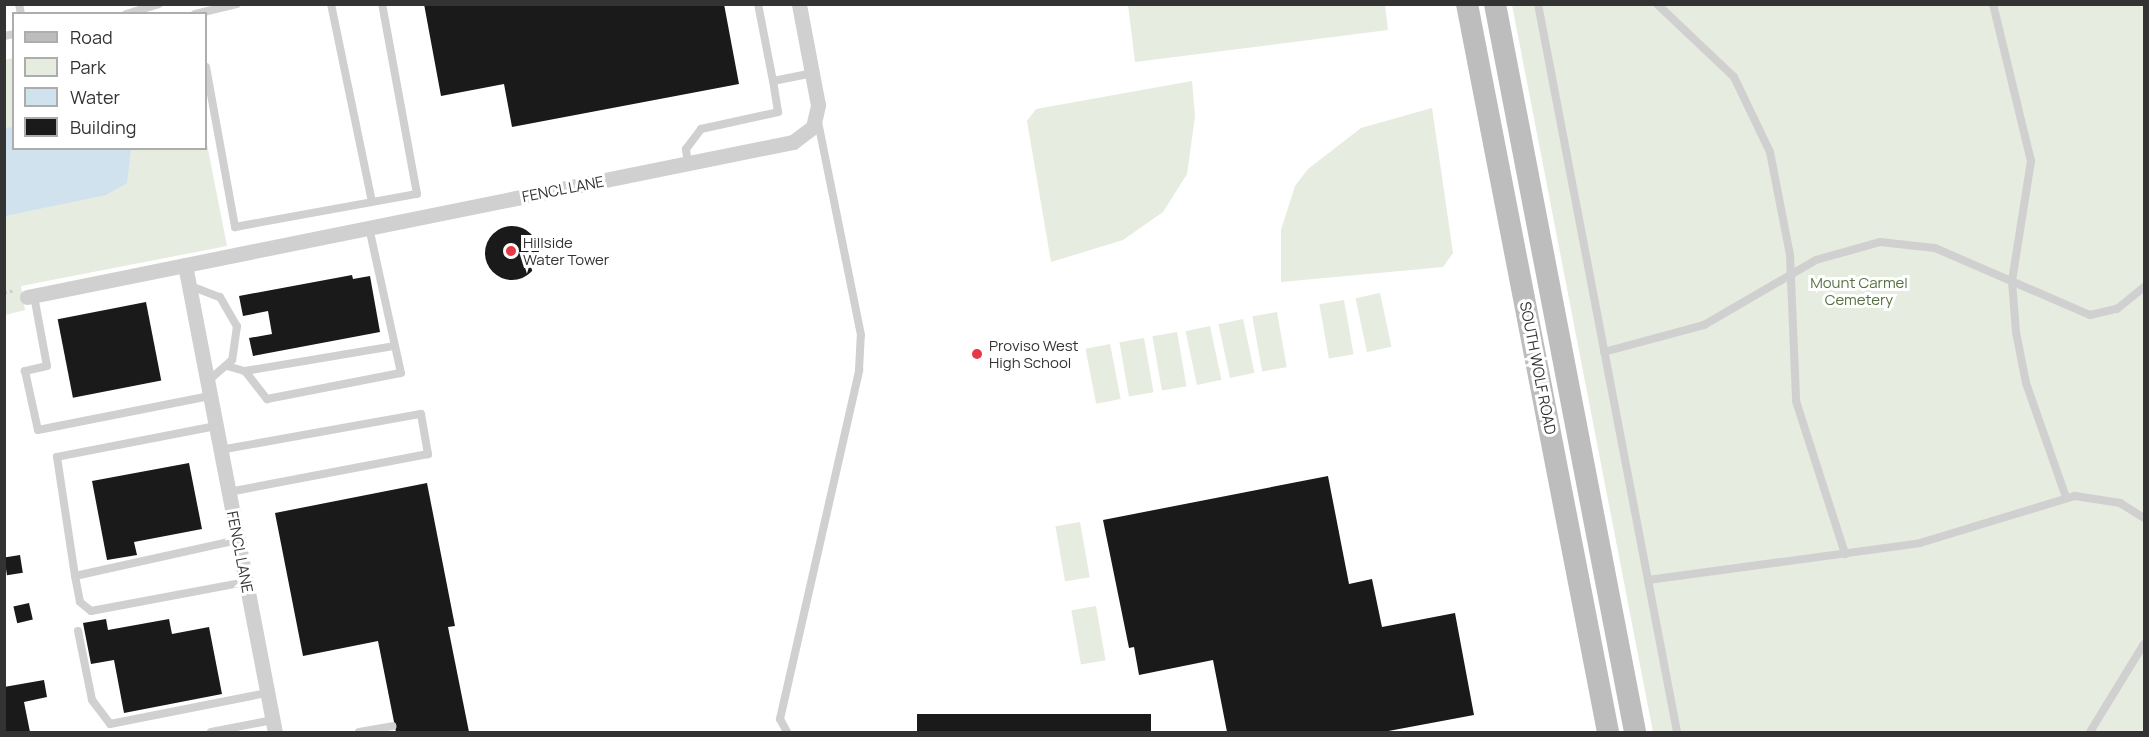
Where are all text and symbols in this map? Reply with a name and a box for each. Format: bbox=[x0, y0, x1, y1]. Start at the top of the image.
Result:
legend bbox=[12, 12, 207, 150]
text: Road bbox=[70, 25, 113, 49]
text: Park bbox=[70, 55, 106, 79]
text: Water bbox=[70, 85, 120, 109]
text: Building bbox=[70, 115, 136, 139]
street label: FENCL LANE bbox=[520, 172, 606, 206]
place label: Hillside Water Tower bbox=[523, 233, 609, 268]
marker: Hillside Water Tower bbox=[504, 244, 518, 258]
park label: Mount Carmel Cemetery bbox=[1810, 273, 1908, 308]
street label: SOUTH WOLF ROAD bbox=[1516, 300, 1560, 436]
place label: Proviso West High School bbox=[989, 336, 1079, 371]
marker: Proviso West High School bbox=[970, 347, 984, 361]
street label: FENCL LANE bbox=[223, 509, 257, 595]

